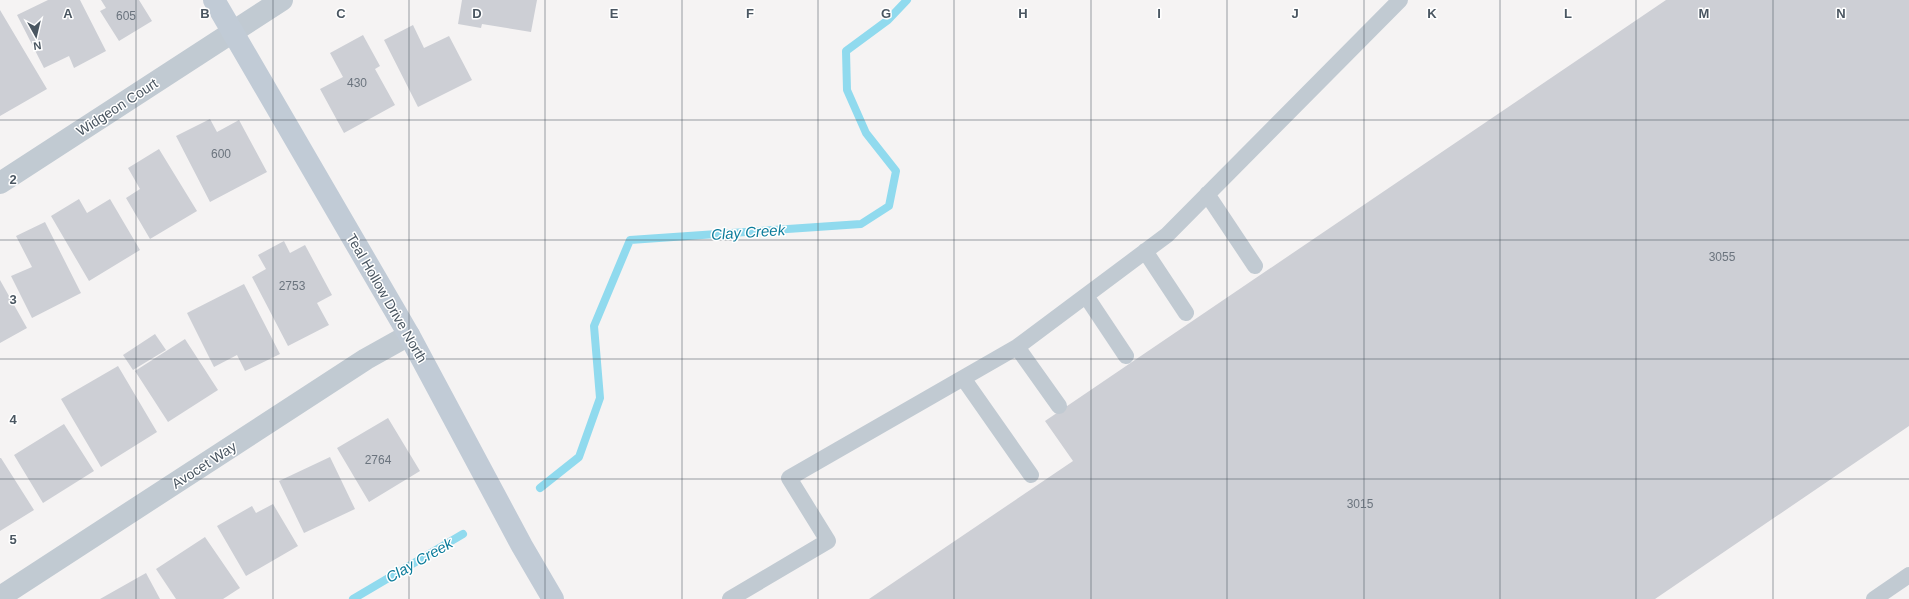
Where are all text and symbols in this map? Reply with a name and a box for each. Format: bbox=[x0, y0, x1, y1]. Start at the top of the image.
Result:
text: A bbox=[63, 6, 73, 21]
text: B bbox=[200, 6, 210, 21]
text: C bbox=[336, 6, 346, 21]
text: D bbox=[472, 6, 482, 21]
text: E bbox=[610, 6, 619, 21]
text: F bbox=[746, 6, 754, 21]
text: G bbox=[881, 6, 891, 21]
text: H bbox=[1018, 6, 1028, 21]
text: I bbox=[1157, 6, 1161, 21]
text: J bbox=[1291, 6, 1299, 21]
text: K bbox=[1427, 6, 1437, 21]
text: L bbox=[1564, 6, 1572, 21]
text: M bbox=[1699, 6, 1709, 21]
text: N bbox=[1836, 6, 1846, 21]
house number: 605 bbox=[116, 9, 136, 23]
north arrow bbox=[16, 16, 56, 56]
text: N bbox=[33, 39, 42, 52]
street label: Widgeon Court bbox=[73, 75, 161, 139]
house number: 430 bbox=[347, 76, 367, 90]
house number: 600 bbox=[211, 147, 231, 161]
text: 2 bbox=[9, 172, 17, 187]
water label: Clay Creek bbox=[710, 221, 787, 243]
street label: Teal Hollow Drive North bbox=[344, 231, 430, 365]
house number: 3055 bbox=[1709, 250, 1736, 264]
house number: 2753 bbox=[279, 279, 306, 293]
text: 3 bbox=[9, 292, 17, 307]
text: 4 bbox=[9, 412, 17, 427]
street label: Avocet Way bbox=[169, 438, 239, 492]
house number: 2764 bbox=[365, 453, 392, 467]
house number: 3015 bbox=[1347, 497, 1374, 511]
text: 5 bbox=[9, 532, 17, 547]
water label: Clay Creek bbox=[383, 533, 457, 586]

